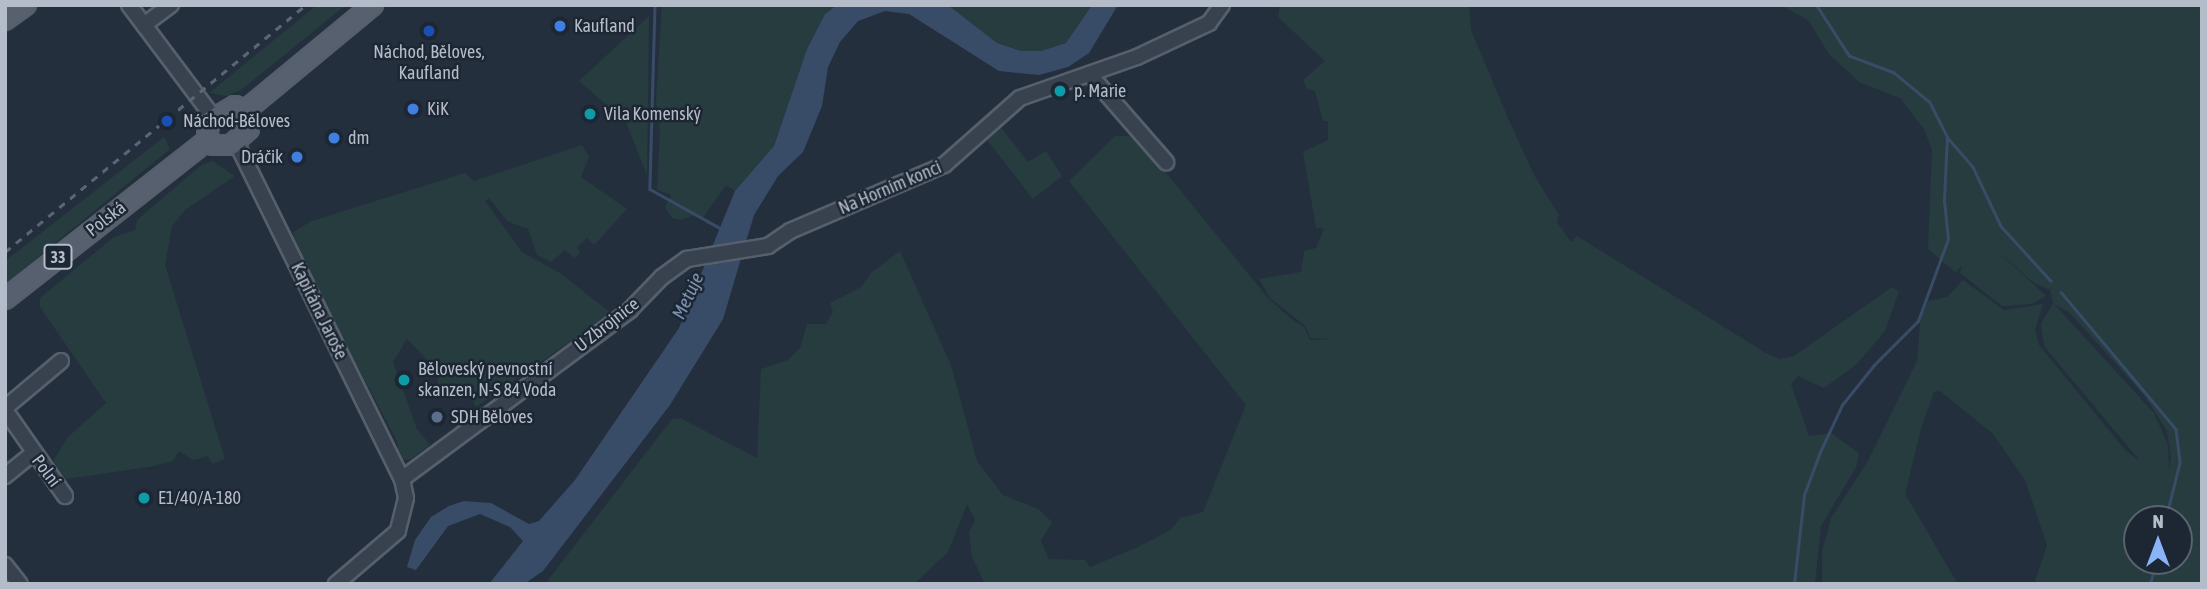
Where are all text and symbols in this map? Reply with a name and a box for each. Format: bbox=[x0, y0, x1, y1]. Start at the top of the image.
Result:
place label: Kaufland bbox=[574, 15, 635, 37]
marker: Kaufland bbox=[552, 18, 568, 34]
marker: Náchod, Běloves, Kaufland bbox=[421, 23, 437, 39]
place label: Náchod, Běloves, Kaufland bbox=[373, 42, 485, 84]
place label: p. Marie bbox=[1074, 80, 1126, 102]
marker: p. Marie bbox=[1052, 83, 1068, 99]
place label: KiK bbox=[427, 98, 449, 120]
marker: KiK bbox=[405, 101, 421, 117]
place label: Vila Komenský bbox=[604, 103, 701, 125]
marker: Vila Komenský bbox=[582, 106, 598, 122]
place label: Náchod-Běloves bbox=[183, 110, 290, 132]
marker: Náchod-Běloves bbox=[157, 111, 177, 131]
place label: dm bbox=[348, 127, 369, 149]
marker: dm bbox=[326, 130, 342, 146]
place label: Dráčik bbox=[241, 146, 283, 168]
marker: Dráčik bbox=[289, 149, 305, 165]
street label: Na Horním konci bbox=[835, 157, 945, 219]
street label: Polská bbox=[82, 197, 130, 241]
road number: 33 bbox=[42, 244, 74, 270]
street label: Kapitána Jaroše bbox=[286, 259, 352, 363]
water label: Metuje bbox=[667, 269, 709, 323]
street label: U Zbrojnice bbox=[571, 293, 643, 357]
place label: Běloveský pevnostní skanzen, N-S 84 Voda bbox=[418, 359, 556, 402]
marker: Běloveský pevnostní skanzen, N-S 84 Voda bbox=[396, 372, 412, 388]
place label: SDH Běloves bbox=[451, 406, 533, 428]
marker: SDH Běloves bbox=[429, 409, 445, 425]
street label: Polní bbox=[27, 451, 65, 491]
place label: E1/40/A-180 bbox=[158, 487, 241, 509]
marker: E1/40/A-180 bbox=[136, 490, 152, 506]
north arrow bbox=[2123, 505, 2193, 575]
text: N bbox=[2152, 510, 2164, 532]

